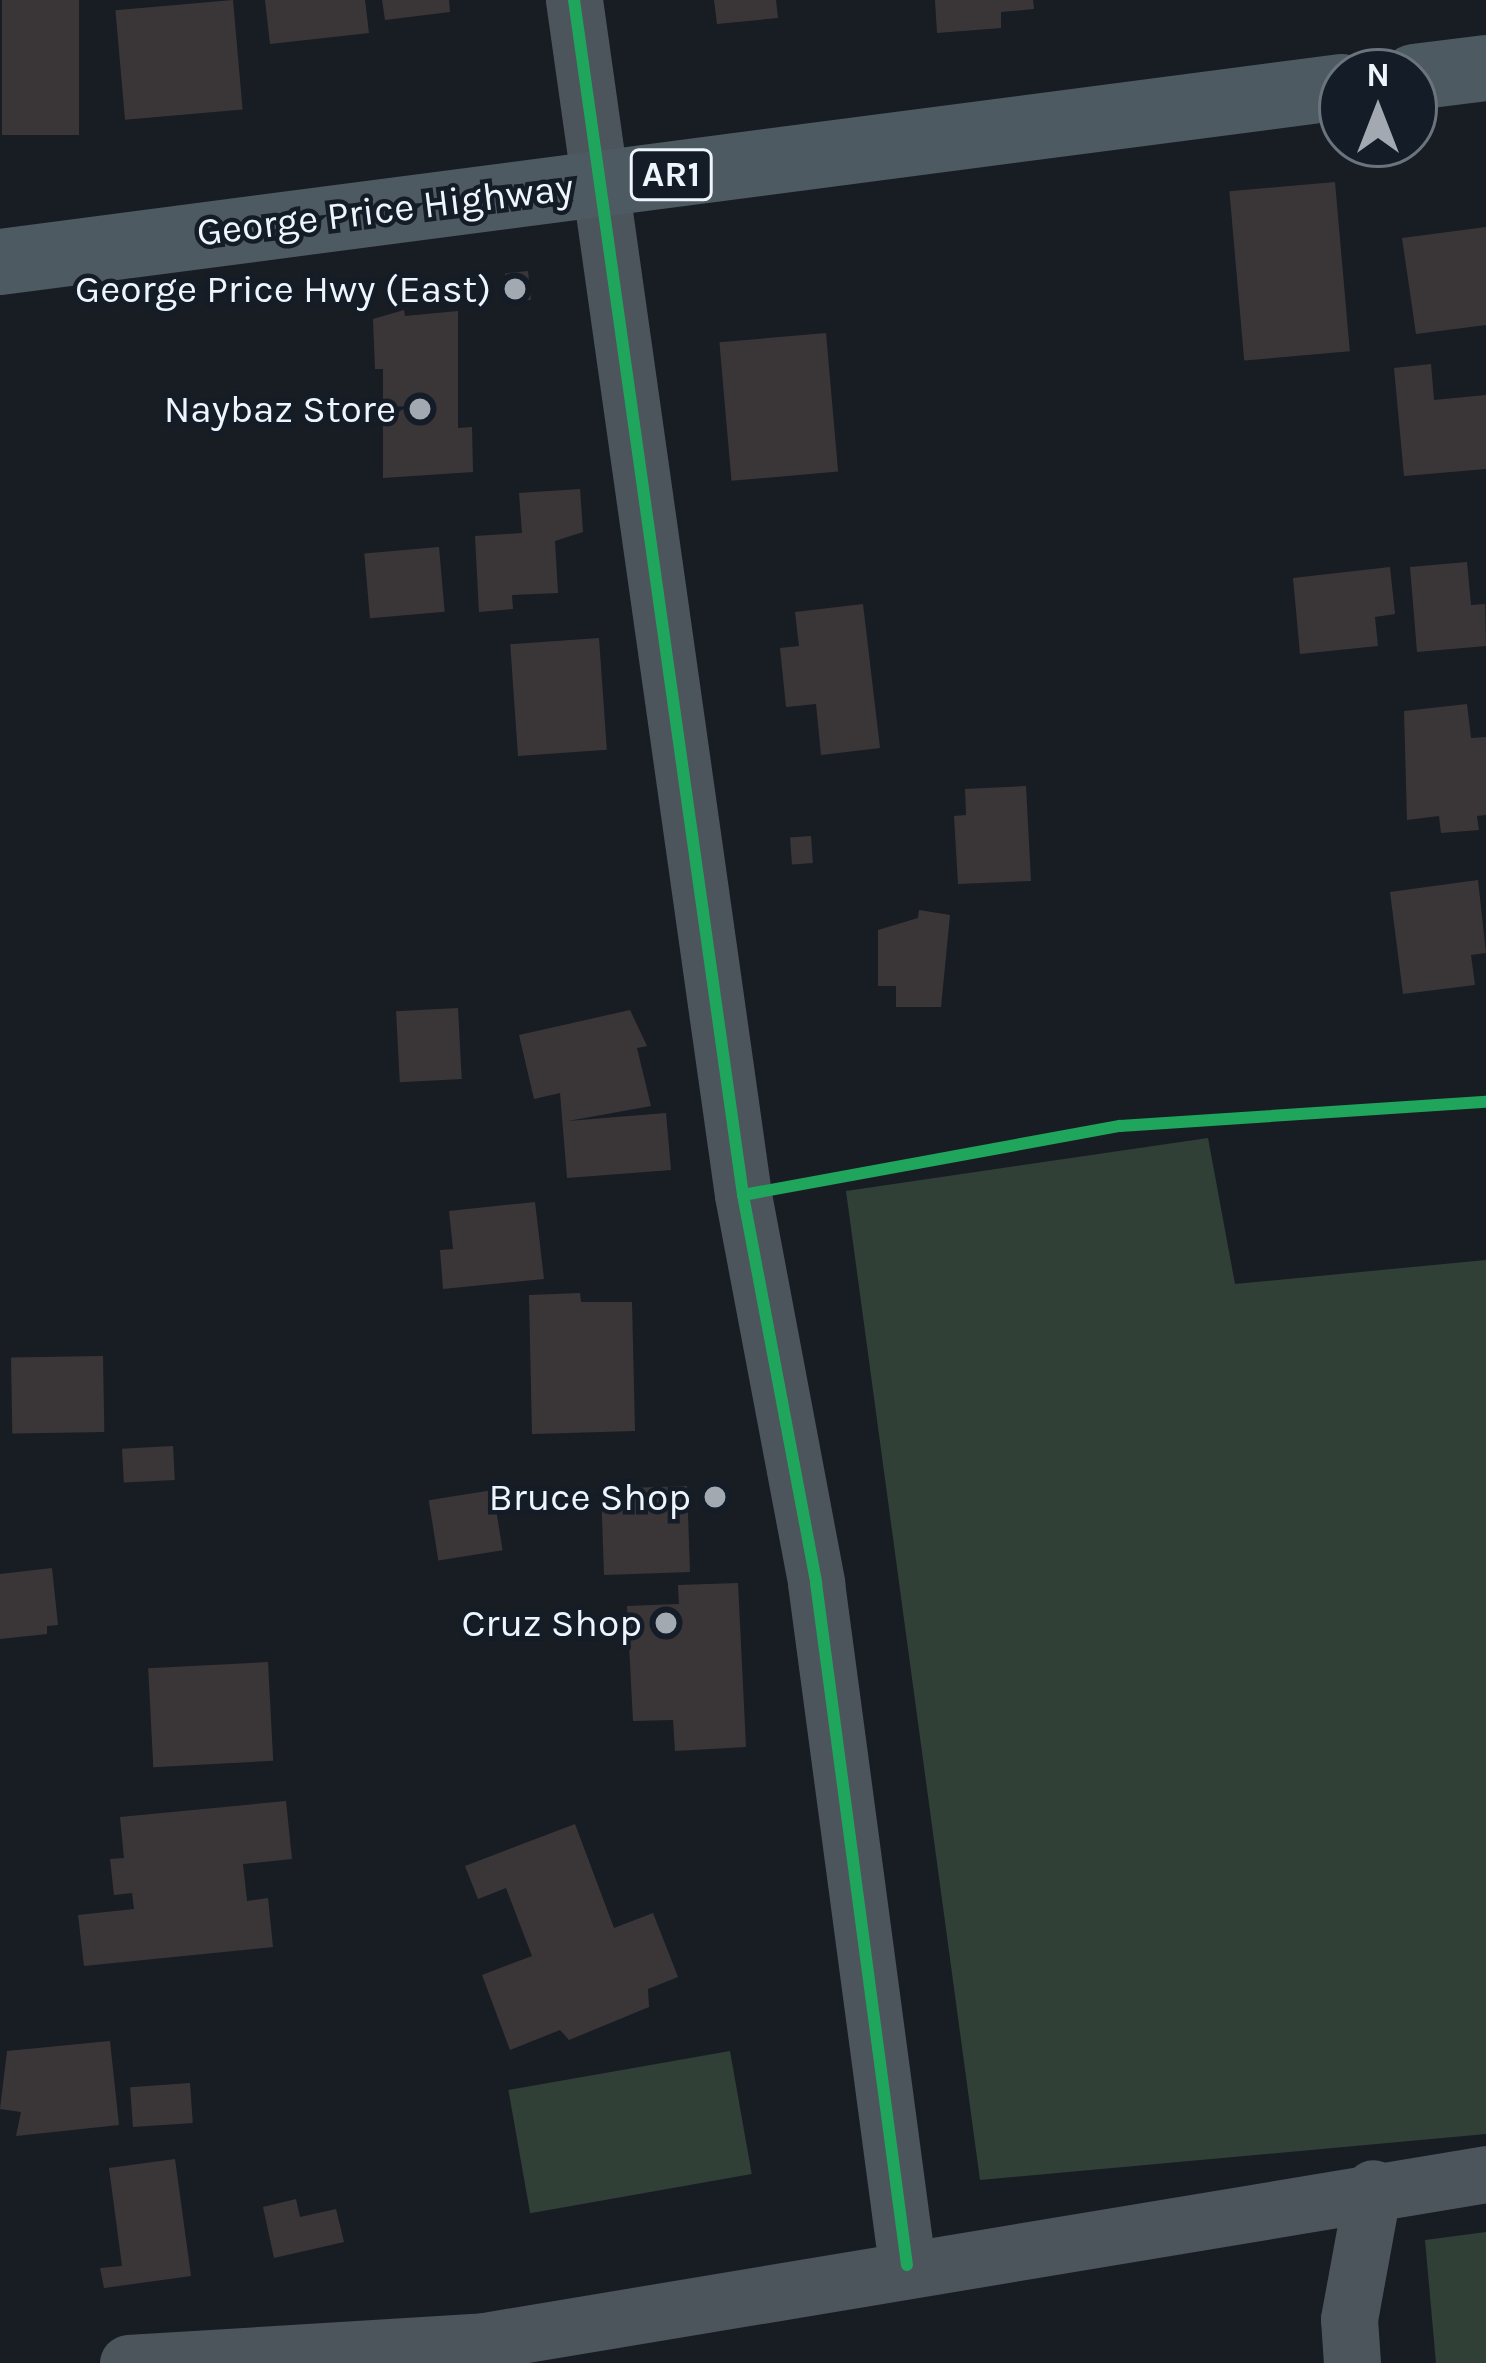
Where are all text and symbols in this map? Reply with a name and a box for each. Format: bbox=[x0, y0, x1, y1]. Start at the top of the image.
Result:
north arrow bbox=[1318, 48, 1438, 168]
text: N bbox=[1366, 56, 1390, 94]
road number: AR1 bbox=[629, 145, 713, 205]
street label: George Price Highway bbox=[194, 164, 576, 256]
place label: George Price Hwy (East) bbox=[75, 266, 491, 312]
marker: George Price Hwy (East) bbox=[502, 276, 528, 302]
place label: Naybaz Store bbox=[164, 386, 396, 432]
marker: Naybaz Store bbox=[407, 396, 433, 422]
place label: Bruce Shop bbox=[488, 1474, 691, 1520]
marker: Bruce Shop bbox=[702, 1484, 728, 1510]
place label: Cruz Shop bbox=[461, 1600, 642, 1646]
marker: Cruz Shop bbox=[653, 1610, 679, 1636]

